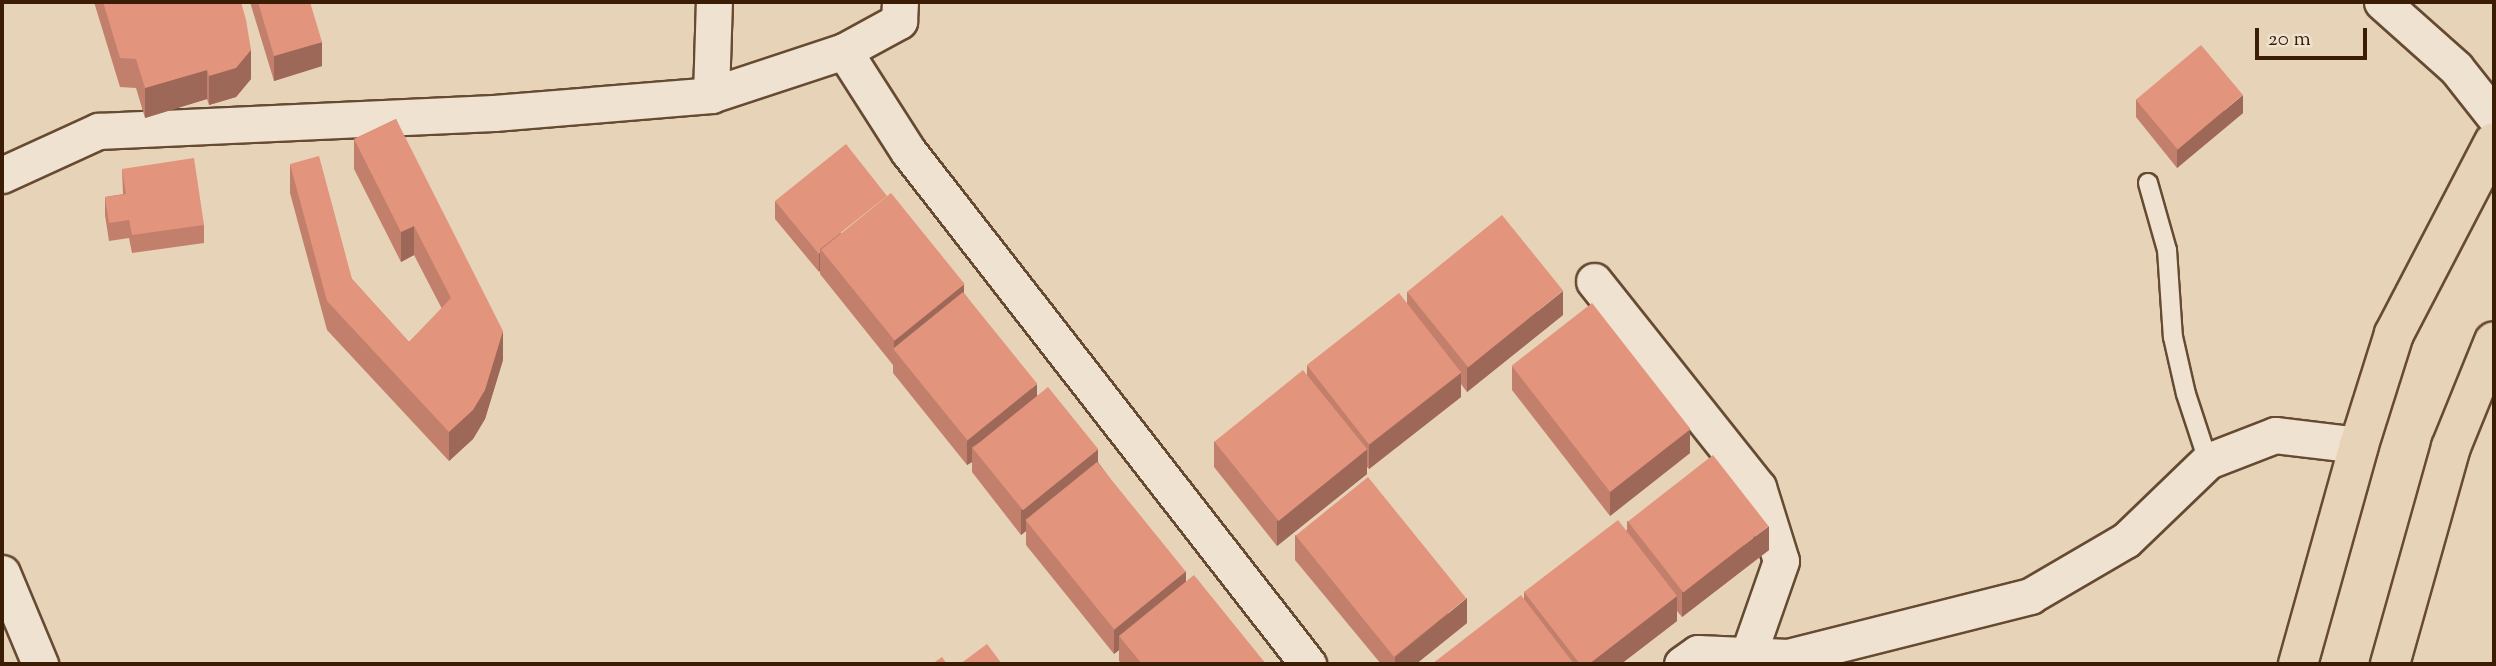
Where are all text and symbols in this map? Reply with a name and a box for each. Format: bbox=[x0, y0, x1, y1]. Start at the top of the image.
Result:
scale bar bbox=[2258, 14, 2370, 58]
text: 20 m bbox=[2268, 25, 2311, 55]

